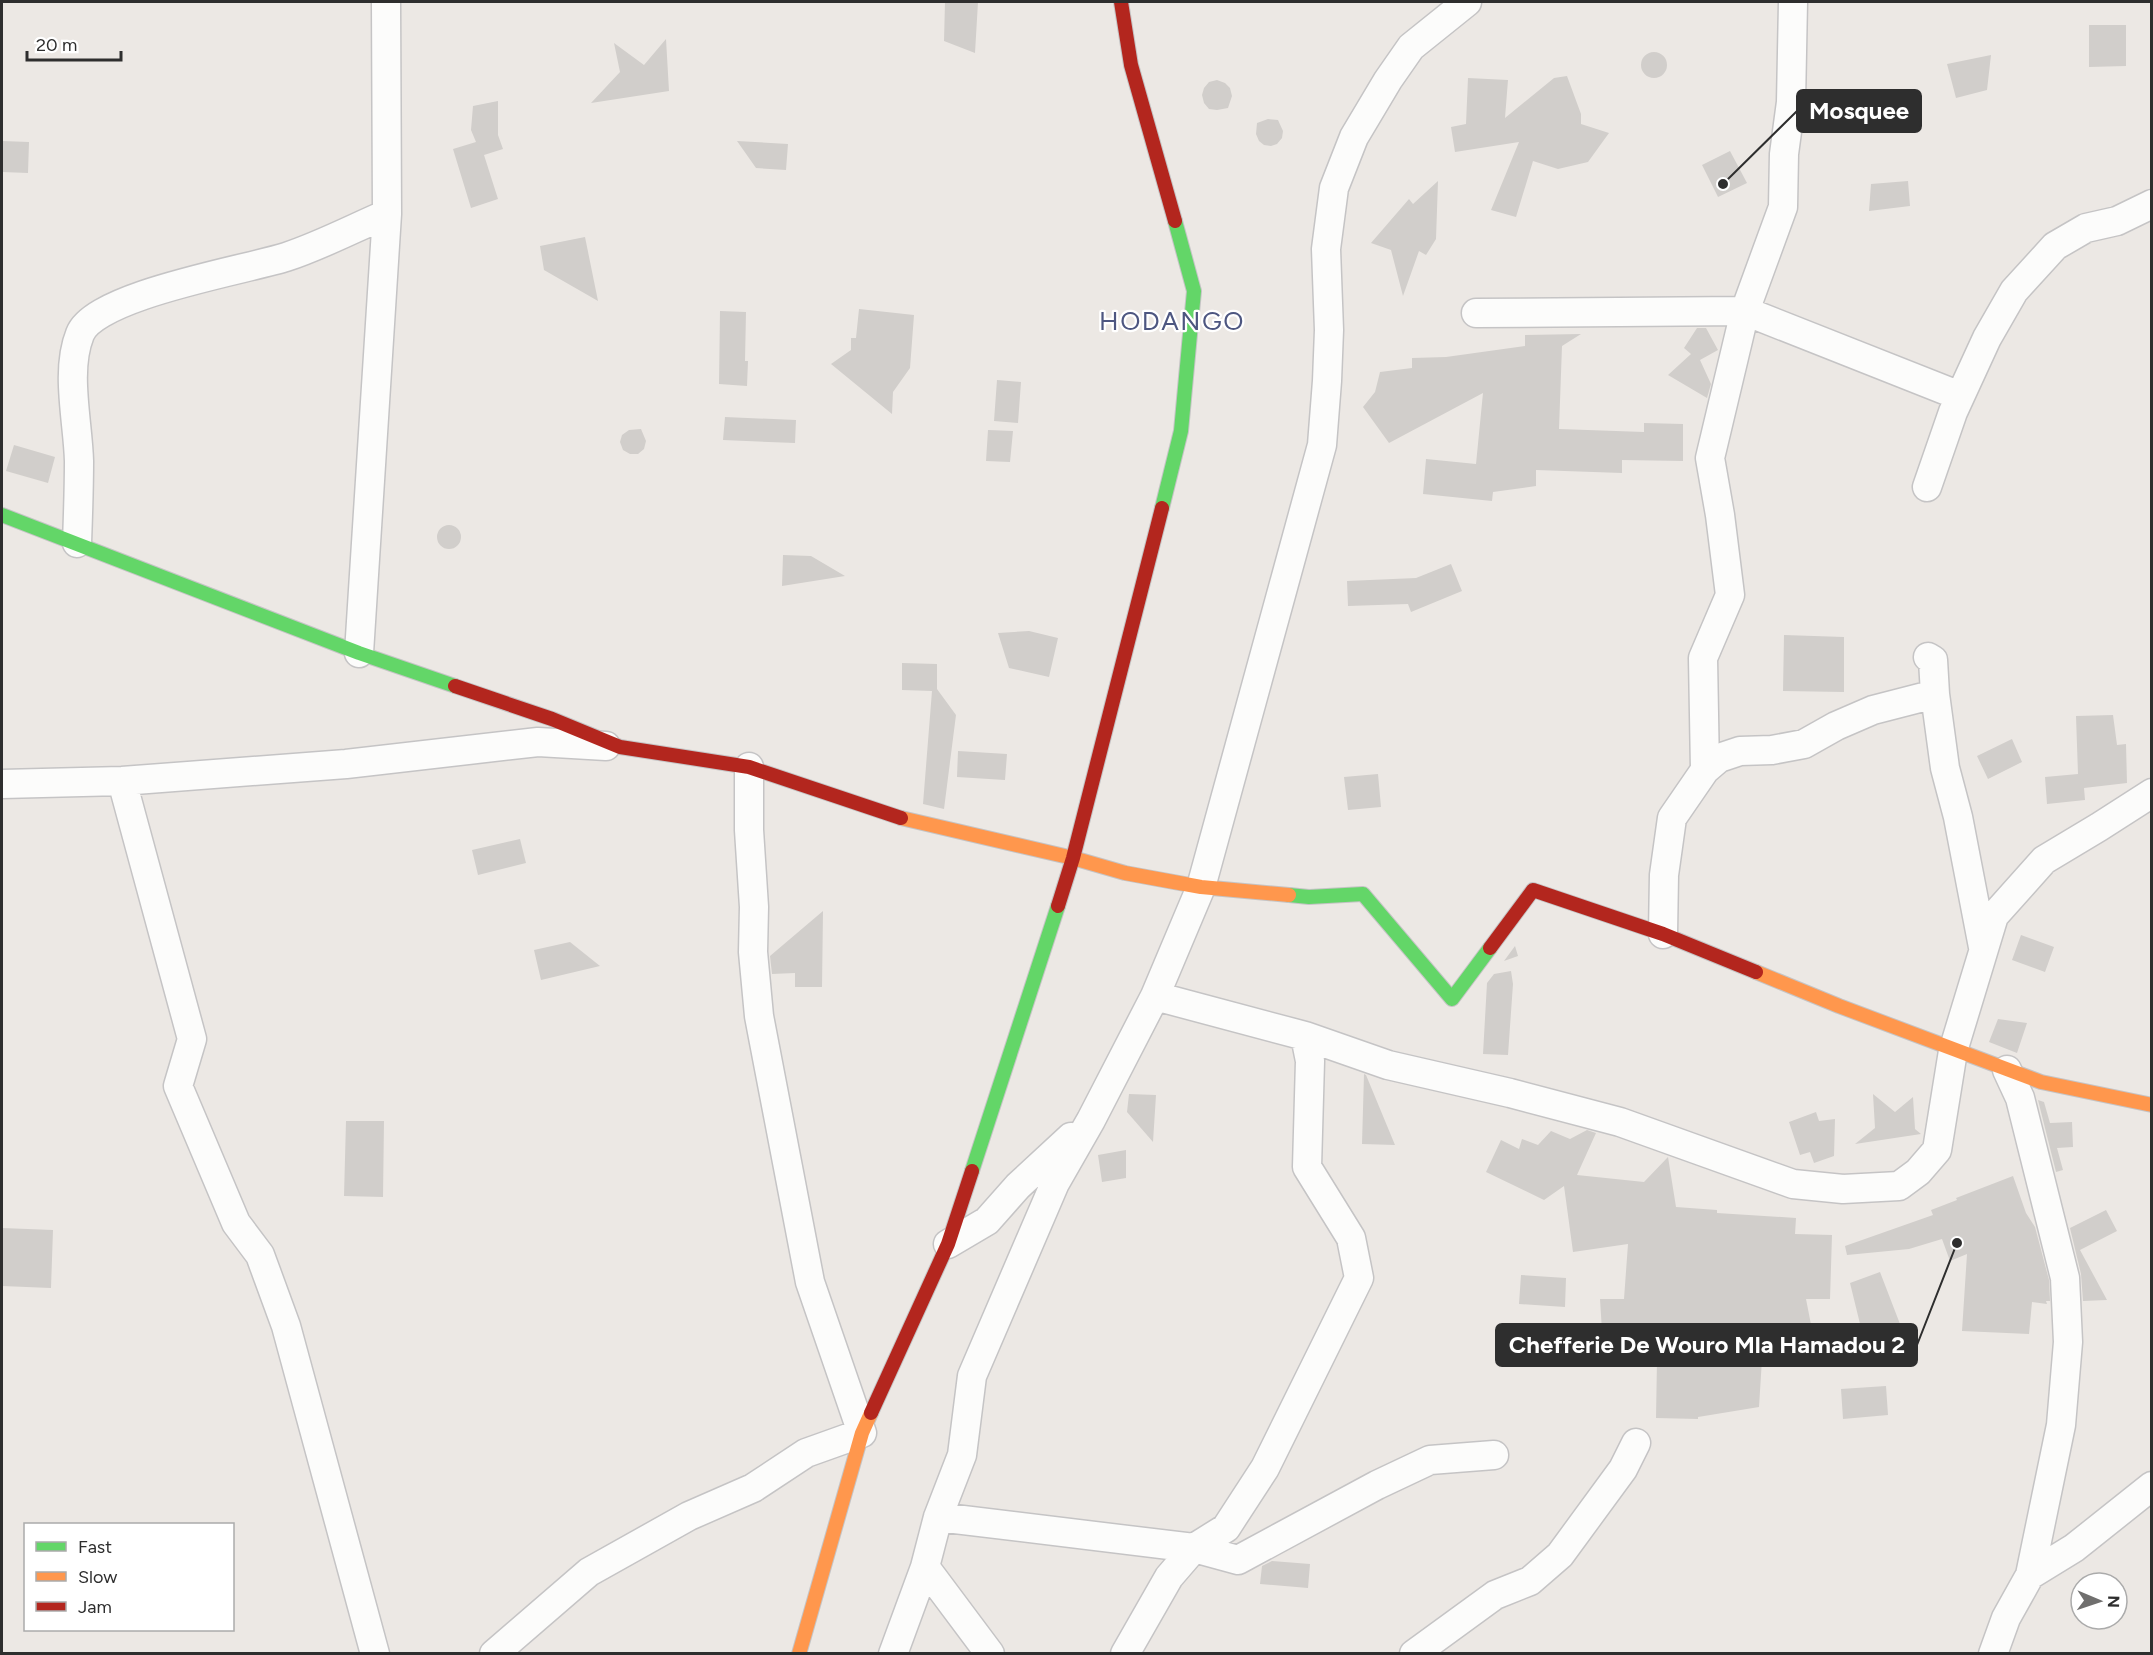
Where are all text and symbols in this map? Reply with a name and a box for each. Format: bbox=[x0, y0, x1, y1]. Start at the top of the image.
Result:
scale bar bbox=[27, 24, 122, 62]
text: 20 m bbox=[36, 34, 77, 56]
callout: Mosquee bbox=[1797, 90, 1921, 132]
text: Mosquee bbox=[1809, 96, 1909, 125]
district label: HODANGO bbox=[1099, 305, 1245, 337]
callout: Chefferie De Wouro Mla Hamadou 2 bbox=[1496, 1324, 1917, 1366]
text: Chefferie De Wouro Mla Hamadou 2 bbox=[1509, 1330, 1905, 1359]
legend bbox=[24, 1523, 234, 1631]
text: Fast bbox=[78, 1536, 112, 1558]
text: Slow bbox=[78, 1566, 117, 1588]
north arrow bbox=[2069, 1571, 2129, 1631]
text: N bbox=[2104, 1595, 2123, 1608]
text: Jam bbox=[78, 1596, 112, 1618]

